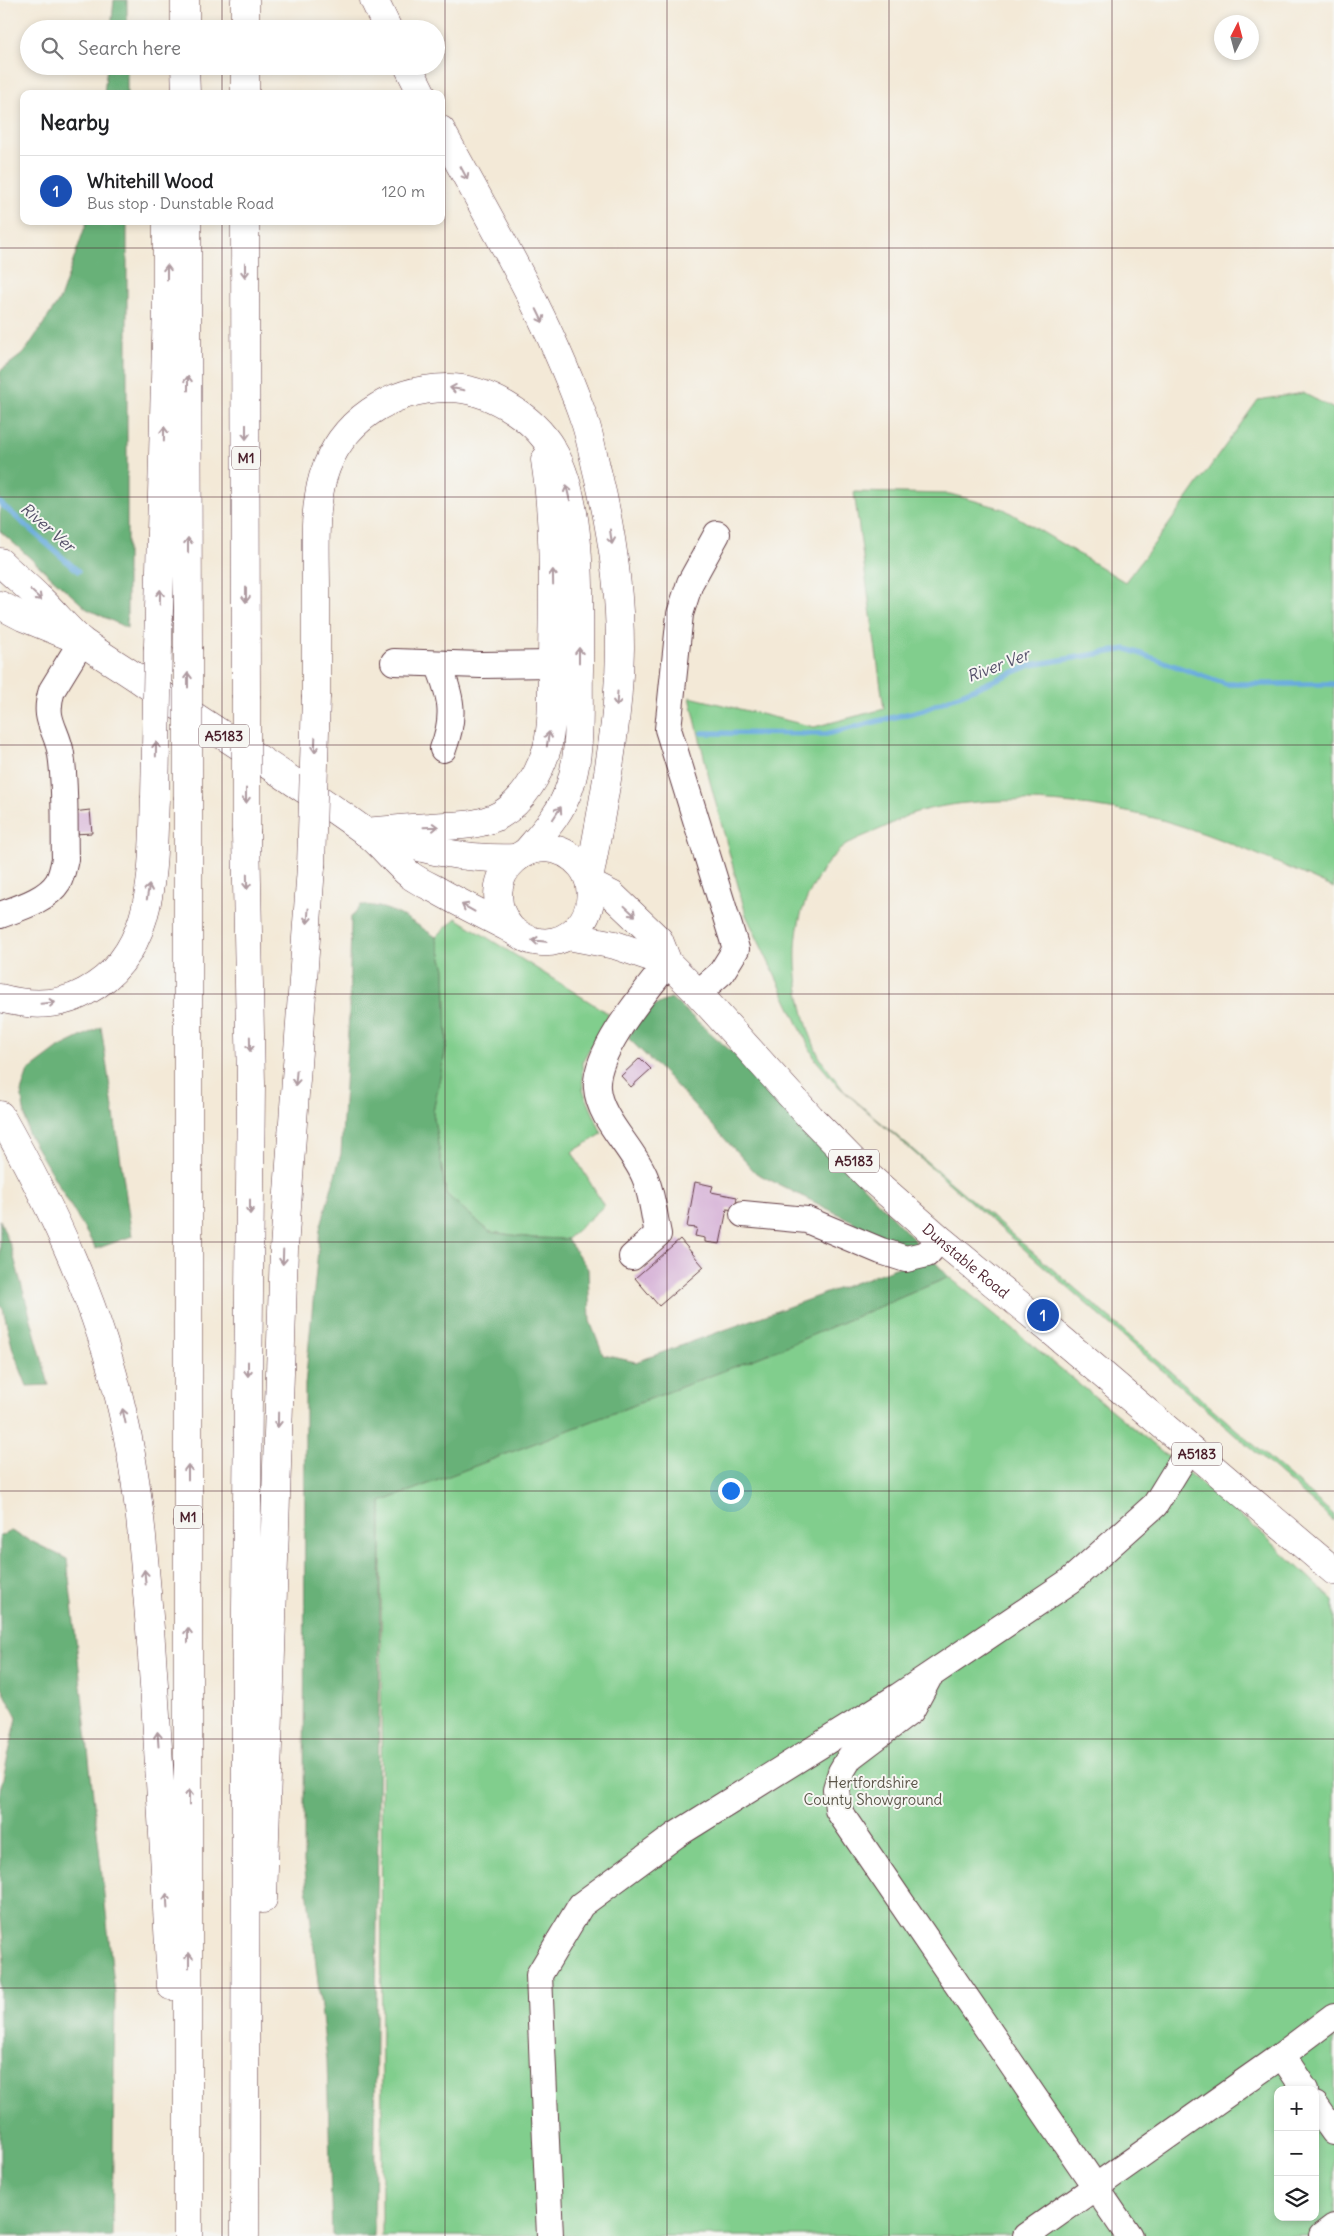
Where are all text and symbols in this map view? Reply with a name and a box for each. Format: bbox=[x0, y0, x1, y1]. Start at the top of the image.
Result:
north arrow bbox=[1214, 15, 1259, 60]
search box bbox=[20, 20, 445, 75]
icon: search bbox=[38, 34, 66, 62]
text: Search here bbox=[78, 36, 181, 60]
text: Nearby bbox=[40, 109, 110, 136]
one-way arrow bbox=[459, 165, 469, 180]
text: Whitehill Wood bbox=[87, 169, 213, 193]
text: 1 bbox=[53, 181, 59, 201]
text: 120 m bbox=[382, 181, 425, 201]
text: Bus stop · Dunstable Road bbox=[87, 193, 274, 213]
one-way arrow bbox=[240, 262, 250, 278]
one-way arrow bbox=[162, 264, 172, 280]
one-way arrow bbox=[535, 309, 545, 324]
one-way arrow bbox=[183, 375, 193, 392]
one-way arrow bbox=[450, 384, 466, 394]
one-way arrow bbox=[241, 424, 251, 440]
one-way arrow bbox=[159, 427, 169, 443]
road number: M1 bbox=[232, 446, 260, 469]
one-way arrow bbox=[563, 486, 572, 502]
water label: River Ver bbox=[17, 498, 81, 557]
one-way arrow bbox=[606, 528, 616, 544]
one-way arrow bbox=[183, 538, 193, 554]
one-way arrow bbox=[548, 569, 558, 586]
one-way arrow bbox=[241, 586, 251, 603]
one-way arrow bbox=[30, 589, 43, 601]
one-way arrow bbox=[155, 589, 164, 605]
water label: River Ver bbox=[964, 643, 1034, 686]
one-way arrow bbox=[574, 647, 584, 664]
one-way arrow bbox=[183, 672, 193, 688]
one-way arrow bbox=[613, 690, 622, 706]
road number: A5183 bbox=[199, 724, 249, 748]
one-way arrow bbox=[543, 732, 553, 748]
one-way arrow bbox=[310, 736, 320, 753]
one-way arrow bbox=[151, 742, 161, 758]
one-way arrow bbox=[241, 788, 251, 804]
one-way arrow bbox=[552, 807, 562, 821]
one-way arrow bbox=[423, 822, 439, 832]
one-way arrow bbox=[242, 874, 252, 890]
one-way arrow bbox=[144, 885, 154, 901]
one-way arrow bbox=[460, 903, 475, 913]
one-way arrow bbox=[623, 905, 636, 917]
one-way arrow bbox=[303, 907, 313, 923]
one-way arrow bbox=[531, 936, 547, 946]
one-way arrow bbox=[40, 999, 56, 1008]
one-way arrow bbox=[245, 1036, 255, 1052]
one-way arrow bbox=[291, 1069, 301, 1085]
road number: A5183 bbox=[829, 1150, 879, 1172]
one-way arrow bbox=[245, 1198, 255, 1215]
street label: Dunstable Road bbox=[919, 1219, 1013, 1302]
one-way arrow bbox=[279, 1249, 288, 1265]
pin: 1 bbox=[1027, 1296, 1059, 1334]
one-way arrow bbox=[243, 1361, 253, 1377]
one-way arrow bbox=[118, 1408, 128, 1424]
one-way arrow bbox=[273, 1411, 283, 1427]
road number: A5183 bbox=[1172, 1442, 1222, 1466]
one-way arrow bbox=[183, 1465, 193, 1481]
your location bbox=[718, 1478, 744, 1504]
road number: M1 bbox=[174, 1505, 202, 1528]
one-way arrow bbox=[141, 1569, 150, 1585]
one-way arrow bbox=[183, 1627, 193, 1644]
one-way arrow bbox=[153, 1731, 162, 1747]
park label: Hertfordshire County Showground bbox=[804, 1773, 943, 1809]
one-way arrow bbox=[184, 1790, 194, 1806]
one-way arrow bbox=[162, 1893, 172, 1910]
one-way arrow bbox=[184, 1952, 194, 1968]
map controls bbox=[1274, 2086, 1319, 2221]
button: + bbox=[1274, 2086, 1319, 2131]
button: − bbox=[1274, 2131, 1319, 2176]
button: layers bbox=[1274, 2176, 1319, 2221]

